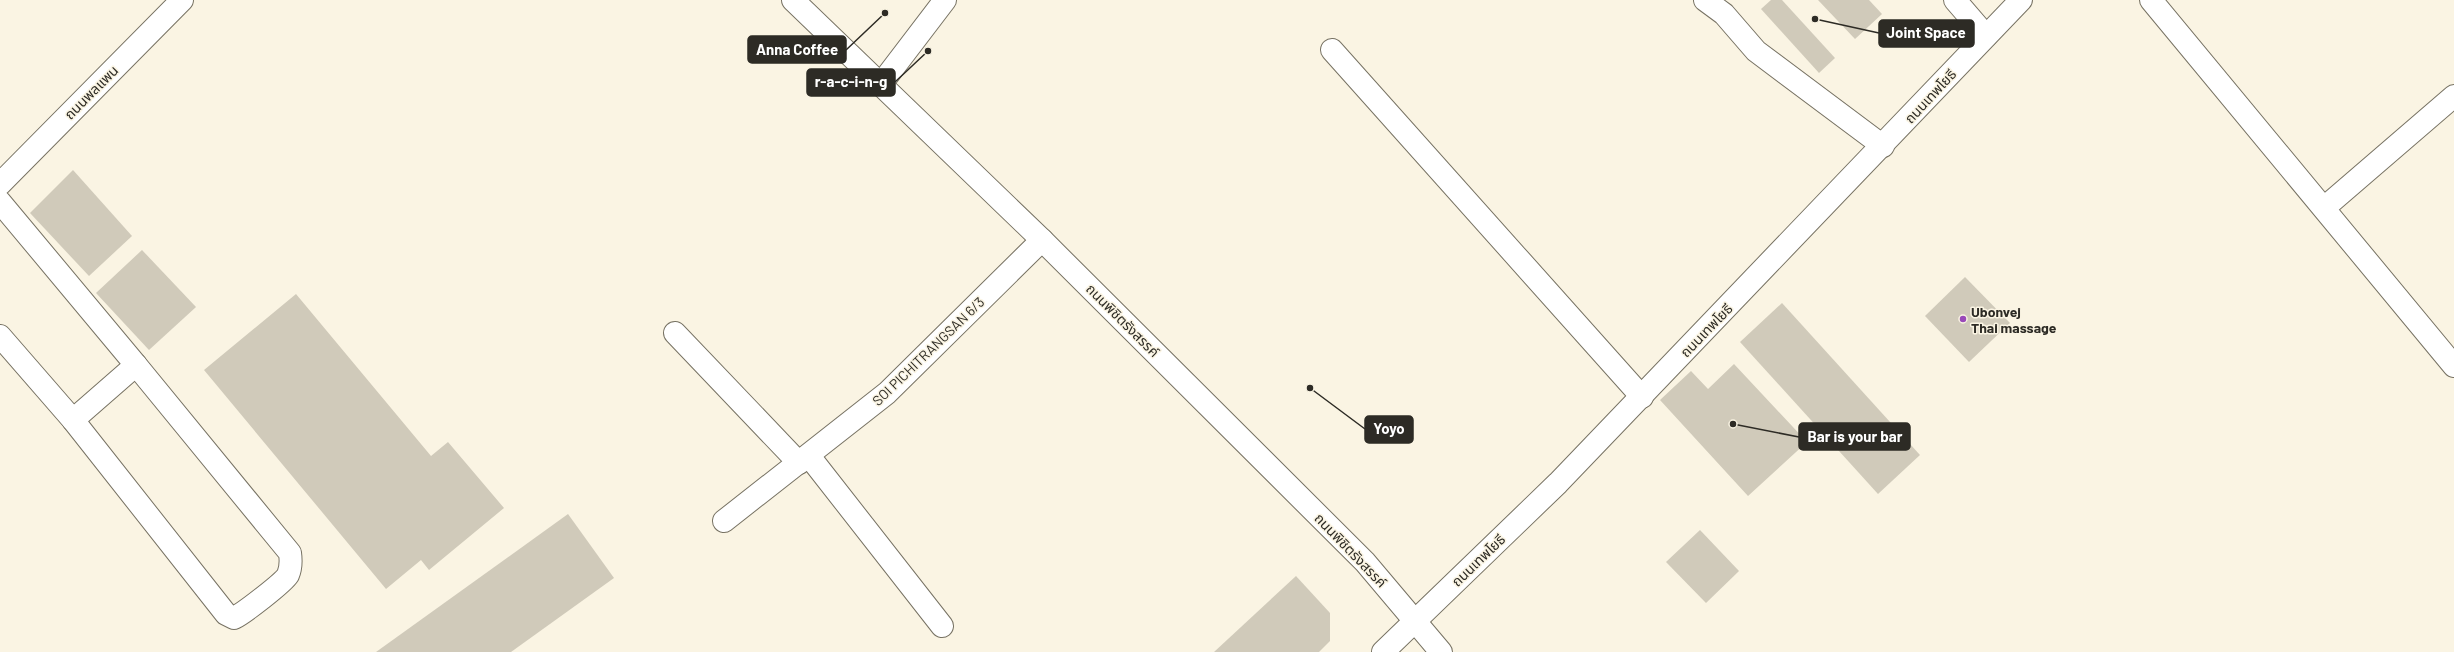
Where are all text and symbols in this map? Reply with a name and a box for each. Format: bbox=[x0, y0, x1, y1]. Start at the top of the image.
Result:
callout: Joint Space bbox=[1879, 20, 1974, 47]
text: Joint Space bbox=[1886, 23, 1966, 41]
callout: Anna Coffee bbox=[748, 36, 846, 63]
text: Anna Coffee bbox=[756, 40, 838, 58]
street label: ถนนพลแพน bbox=[60, 61, 122, 123]
street label: ถนนเทพโยธี bbox=[1901, 65, 1959, 127]
callout: r-a-c-i-n-g bbox=[807, 69, 895, 96]
text: r-a-c-i-n-g bbox=[815, 72, 887, 90]
street label: ถนนพิชิตรังสรรค์ bbox=[1083, 280, 1163, 360]
street label: SOI PICHITRANGSAN 6/3 bbox=[868, 293, 988, 409]
street label: ถนนเทพโยธี bbox=[1676, 300, 1736, 360]
place label: Ubonvej Thai massage bbox=[1971, 303, 2057, 336]
marker: Ubonvej Thai massage bbox=[1958, 314, 1968, 324]
callout: Yoyo bbox=[1365, 416, 1413, 443]
text: Yoyo bbox=[1373, 419, 1405, 437]
callout: Bar is your bar bbox=[1799, 423, 1910, 450]
text: Bar is your bar bbox=[1808, 427, 1903, 445]
street label: ถนนพิชิตรังสรรค์ bbox=[1311, 509, 1391, 591]
street label: ถนนเทพโยธี bbox=[1448, 530, 1508, 590]

